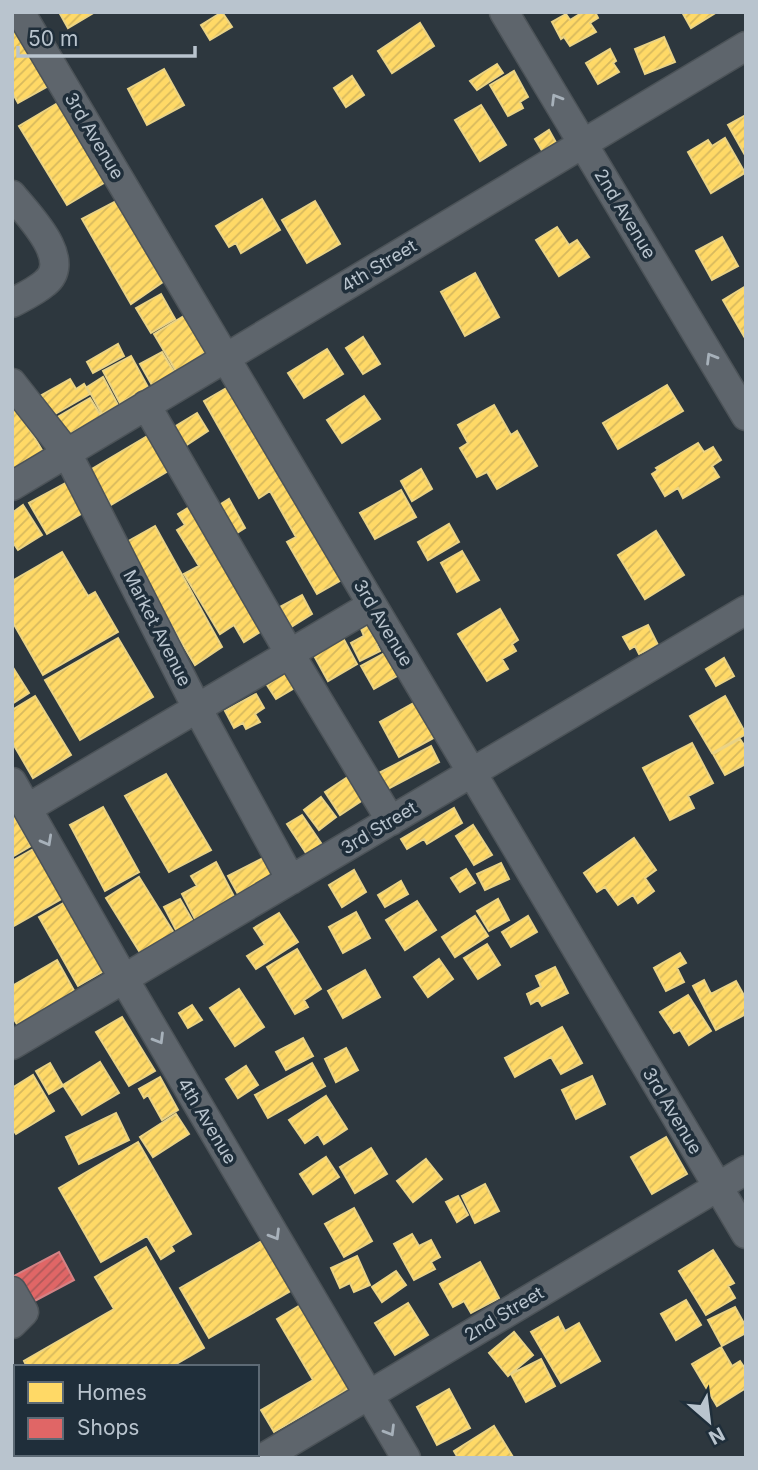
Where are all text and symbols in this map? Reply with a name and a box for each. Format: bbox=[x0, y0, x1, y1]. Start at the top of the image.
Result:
scale bar bbox=[18, 14, 194, 58]
text: 50 m bbox=[28, 26, 78, 51]
street label: 3rd Avenue bbox=[60, 89, 128, 183]
one-way arrow bbox=[551, 94, 564, 107]
street label: 2nd Avenue bbox=[590, 165, 660, 262]
street label: 4th Street bbox=[337, 235, 420, 296]
one-way arrow bbox=[706, 352, 719, 365]
street label: Market Avenue bbox=[119, 566, 196, 689]
street label: 3rd Avenue bbox=[349, 576, 417, 670]
street label: 3rd Street bbox=[337, 797, 420, 858]
one-way arrow bbox=[39, 834, 52, 846]
one-way arrow bbox=[151, 1031, 164, 1044]
street label: 3rd Avenue bbox=[638, 1064, 706, 1158]
street label: 4th Avenue bbox=[174, 1074, 241, 1167]
one-way arrow bbox=[266, 1227, 279, 1240]
street label: 2nd Street bbox=[460, 1282, 547, 1345]
legend bbox=[14, 1365, 259, 1456]
text: Homes bbox=[77, 1380, 147, 1405]
north arrow bbox=[674, 1386, 744, 1456]
text: Shops bbox=[77, 1415, 139, 1440]
text: N bbox=[705, 1422, 729, 1449]
one-way arrow bbox=[382, 1423, 395, 1436]

